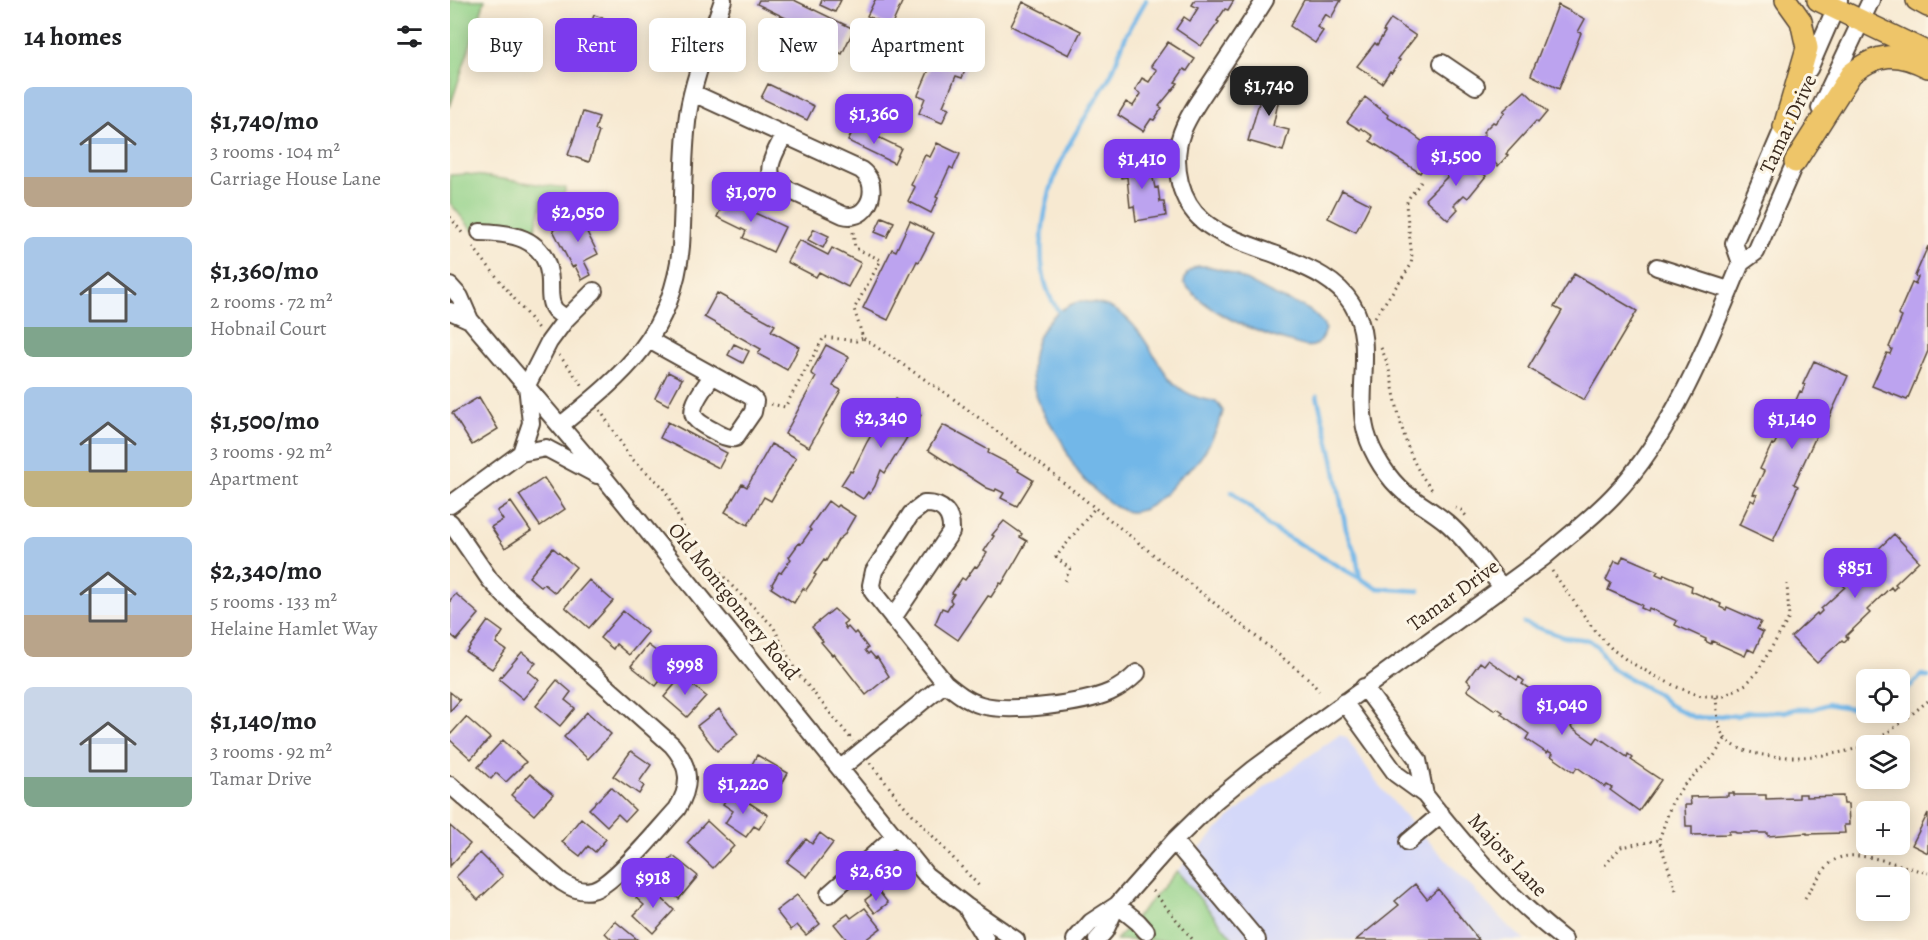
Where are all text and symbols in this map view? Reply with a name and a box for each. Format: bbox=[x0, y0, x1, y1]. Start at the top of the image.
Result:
chip: Buy bbox=[468, 18, 543, 72]
chip: Rent bbox=[555, 18, 637, 72]
chip: Filters bbox=[649, 18, 746, 72]
chip: New bbox=[758, 18, 838, 72]
chip: Apartment bbox=[850, 18, 985, 72]
text: 14 homes bbox=[24, 19, 122, 54]
icon: filters bbox=[393, 20, 426, 53]
pin: $1,740 bbox=[1220, 66, 1318, 117]
street label: Tamar Drive bbox=[1753, 70, 1823, 178]
text: $1,740 bbox=[1244, 72, 1294, 99]
pin: $1,360 bbox=[825, 94, 923, 145]
text: $1,360 bbox=[849, 100, 899, 127]
text: $1,740/mo bbox=[210, 103, 319, 138]
icon: home bbox=[72, 111, 144, 183]
pin: $1,500 bbox=[1407, 136, 1505, 187]
text: 3 rooms · 104 m² bbox=[210, 138, 340, 165]
pin: $1,410 bbox=[1093, 139, 1191, 190]
text: $1,500 bbox=[1431, 142, 1481, 169]
text: $1,410 bbox=[1118, 145, 1166, 172]
text: Carriage House Lane bbox=[210, 165, 381, 192]
pin: $1,070 bbox=[702, 172, 800, 223]
text: $1,070 bbox=[726, 178, 776, 205]
pin: $2,050 bbox=[529, 192, 627, 243]
text: $2,050 bbox=[551, 198, 605, 225]
text: $1,360/mo bbox=[210, 253, 319, 288]
icon: home bbox=[72, 261, 144, 333]
text: 2 rooms · 72 m² bbox=[210, 288, 332, 315]
text: Hobnail Court bbox=[210, 315, 327, 342]
pin: $2,340 bbox=[832, 398, 930, 449]
pin: $1,140 bbox=[1743, 399, 1841, 450]
text: $1,500/mo bbox=[210, 403, 319, 438]
text: $2,340 bbox=[855, 404, 907, 431]
text: $1,140 bbox=[1768, 405, 1816, 432]
icon: home bbox=[72, 411, 144, 483]
text: 3 rooms · 92 m² bbox=[210, 438, 332, 465]
text: Apartment bbox=[210, 465, 299, 492]
street label: Old Montgomery Road bbox=[662, 516, 807, 686]
pin: $851 bbox=[1819, 548, 1891, 599]
street label: Tamar Drive bbox=[1402, 552, 1504, 638]
text: $2,340/mo bbox=[210, 553, 322, 588]
text: $851 bbox=[1838, 554, 1872, 581]
icon: home bbox=[72, 561, 144, 633]
text: 5 rooms · 133 m² bbox=[210, 588, 337, 615]
text: Helaine Hamlet Way bbox=[210, 615, 377, 642]
pin: $998 bbox=[649, 645, 721, 696]
text: $998 bbox=[666, 651, 704, 678]
map controls bbox=[1856, 669, 1910, 921]
button: locate bbox=[1856, 669, 1910, 723]
pin: $1,040 bbox=[1513, 685, 1611, 736]
text: $1,040 bbox=[1536, 691, 1588, 718]
text: $1,140/mo bbox=[210, 703, 317, 738]
icon: home bbox=[72, 711, 144, 783]
button: layers bbox=[1856, 735, 1910, 789]
text: 3 rooms · 92 m² bbox=[210, 738, 332, 765]
pin: $1,220 bbox=[694, 764, 792, 815]
text: Tamar Drive bbox=[210, 765, 312, 792]
text: $1,220 bbox=[717, 770, 769, 797]
button: + bbox=[1856, 801, 1910, 855]
street label: Majors Lane bbox=[1462, 807, 1554, 903]
pin: $2,630 bbox=[827, 851, 925, 902]
text: $2,630 bbox=[850, 857, 902, 884]
pin: $918 bbox=[617, 858, 689, 909]
text: $918 bbox=[635, 864, 671, 891]
button: − bbox=[1856, 867, 1910, 921]

